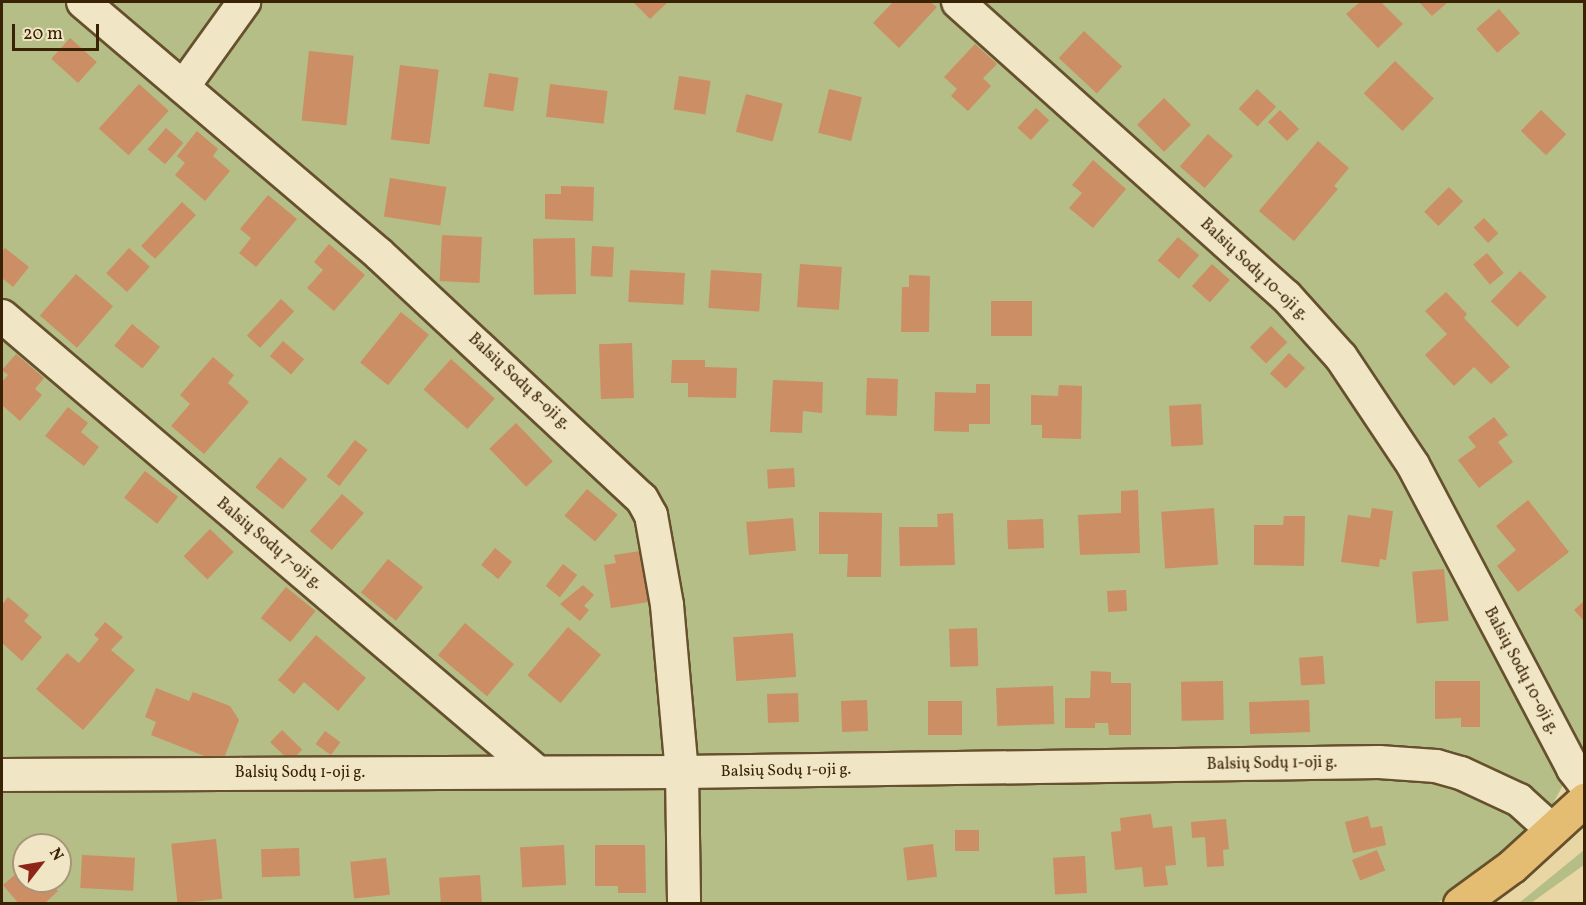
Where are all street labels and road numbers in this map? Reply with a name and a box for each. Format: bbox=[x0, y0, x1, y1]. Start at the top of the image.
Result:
street label: Balsių Sodų 10-oji g. bbox=[1196, 215, 1312, 325]
street label: Balsių Sodų 8-oji g. bbox=[464, 330, 574, 434]
street label: Balsių Sodų 7-oji g. bbox=[212, 494, 326, 594]
street label: Balsių Sodų 10-oji g. bbox=[1479, 604, 1563, 738]
street label: Balsių Sodų 1-oji g. bbox=[1207, 753, 1337, 775]
street label: Balsių Sodų 1-oji g. bbox=[721, 760, 851, 782]
street label: Balsių Sodų 1-oji g. bbox=[235, 763, 365, 783]

